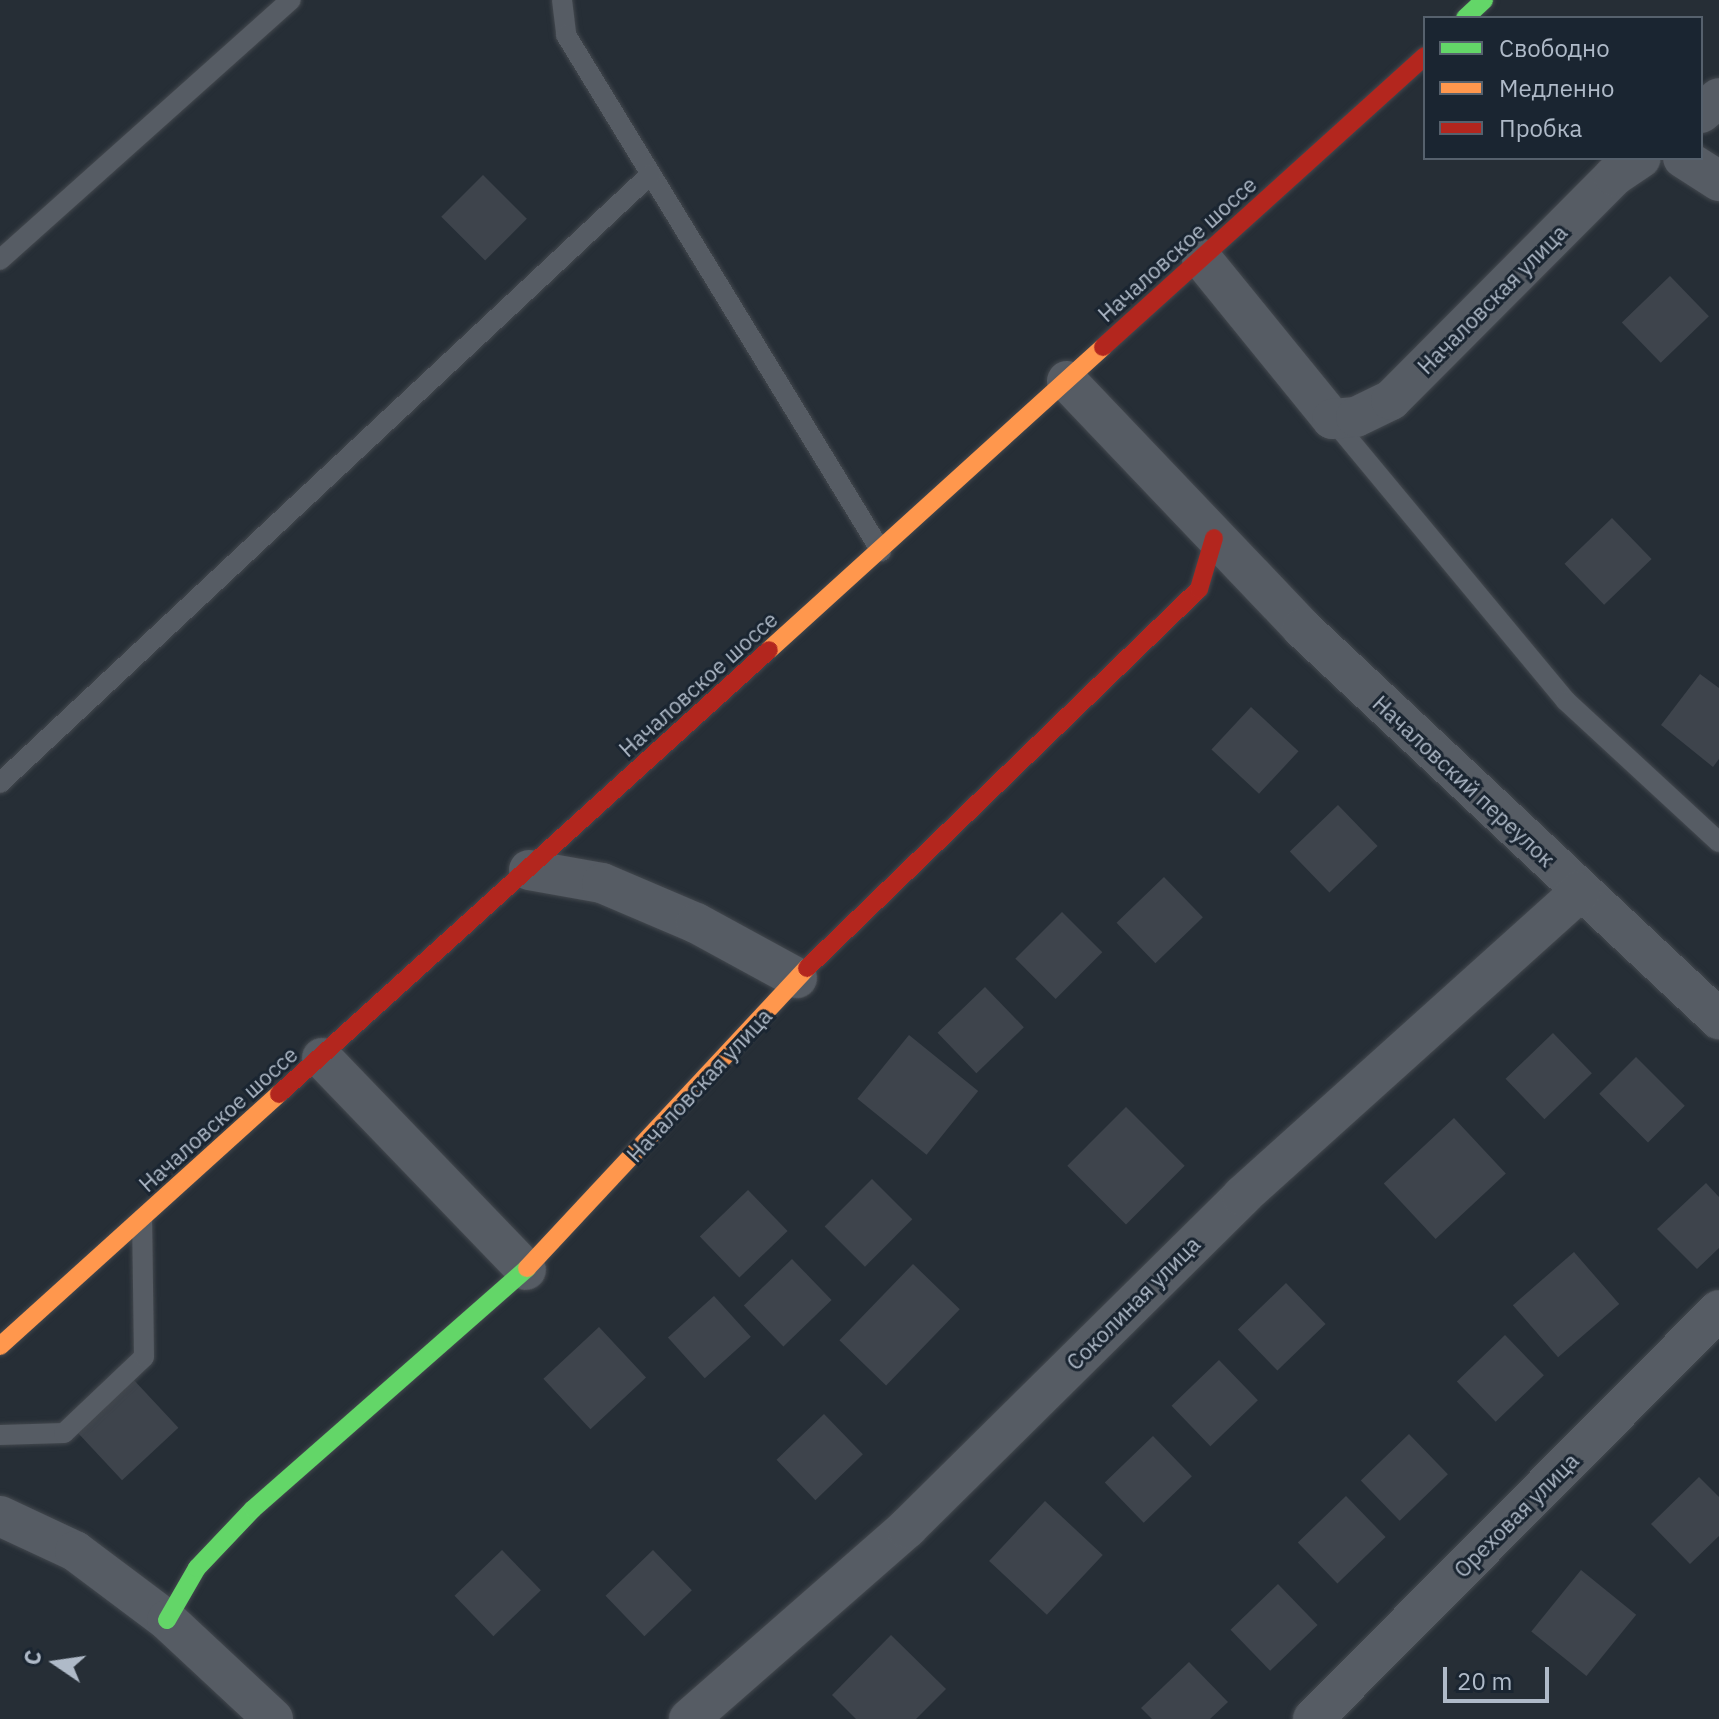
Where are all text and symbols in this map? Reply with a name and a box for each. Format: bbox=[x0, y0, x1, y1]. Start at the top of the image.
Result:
legend bbox=[1423, 16, 1703, 160]
text: Свободно bbox=[1499, 32, 1610, 64]
text: Медленно bbox=[1499, 72, 1615, 104]
text: Пробка bbox=[1499, 112, 1582, 144]
street label: Началовское шоссе bbox=[1092, 171, 1262, 327]
street label: Началовская улица bbox=[1412, 219, 1572, 379]
street label: Началовское шоссе bbox=[613, 606, 783, 762]
street label: Началовский переулок bbox=[1368, 690, 1560, 872]
street label: Началовская улица bbox=[621, 1003, 777, 1167]
street label: Началовское шоссе bbox=[133, 1041, 303, 1197]
street label: Соколиная улица bbox=[1061, 1231, 1205, 1375]
street label: Ореховая улица bbox=[1448, 1447, 1584, 1583]
north arrow bbox=[16, 1623, 96, 1703]
text: С bbox=[16, 1647, 48, 1668]
scale bar bbox=[1447, 1651, 1553, 1701]
text: 20 m bbox=[1457, 1665, 1512, 1697]

